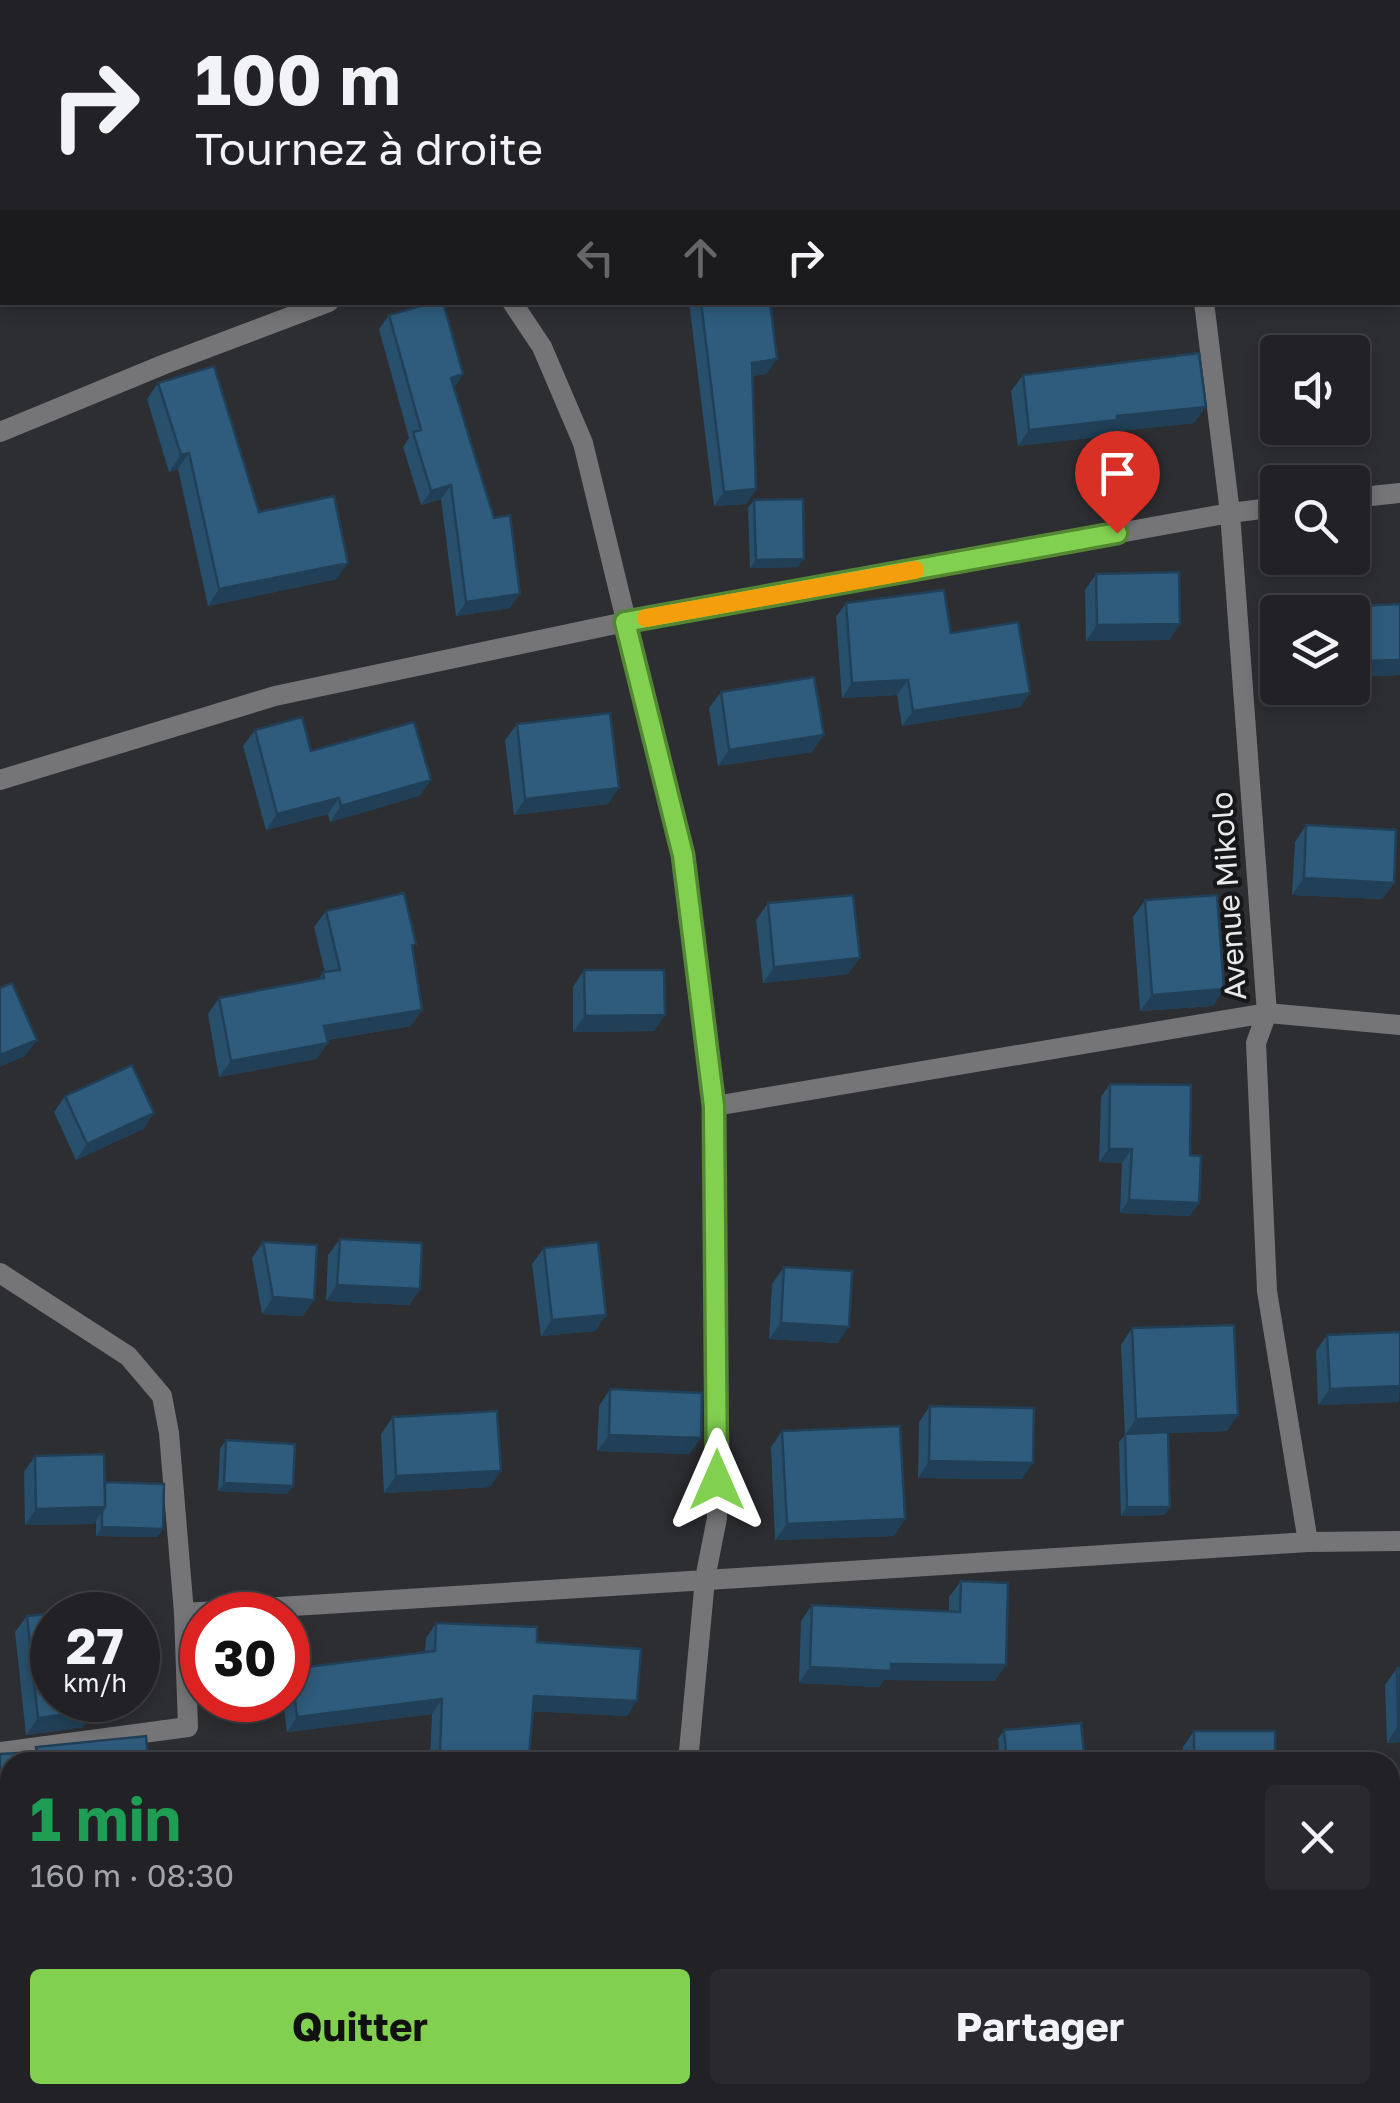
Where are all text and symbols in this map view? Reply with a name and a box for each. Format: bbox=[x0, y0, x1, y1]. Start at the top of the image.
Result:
text: 100 m bbox=[195, 36, 401, 120]
icon: right bbox=[30, 40, 160, 170]
text: Tournez à droite bbox=[195, 121, 543, 175]
icon: left bbox=[568, 230, 623, 285]
icon: ahead bbox=[673, 230, 728, 285]
icon: right bbox=[778, 230, 833, 285]
map controls bbox=[1260, 335, 1370, 705]
button: sound bbox=[1260, 335, 1370, 445]
pin bbox=[1075, 431, 1160, 534]
icon: arrive bbox=[1090, 446, 1145, 501]
button: search bbox=[1260, 465, 1370, 575]
button: layers bbox=[1260, 595, 1370, 705]
street label: Avenue Mikolo bbox=[1203, 791, 1253, 1002]
position arrow bbox=[665, 1428, 769, 1532]
speed limit sign: 30 bbox=[180, 1592, 310, 1722]
text: 27 bbox=[66, 1615, 124, 1675]
text: km/h bbox=[63, 1667, 127, 1698]
text: 1 min bbox=[30, 1782, 181, 1854]
button: close bbox=[1265, 1785, 1370, 1890]
text: 160 m · 08:30 bbox=[30, 1856, 234, 1894]
button: Quitter bbox=[30, 1969, 690, 2084]
button: Partager bbox=[710, 1969, 1370, 2084]

